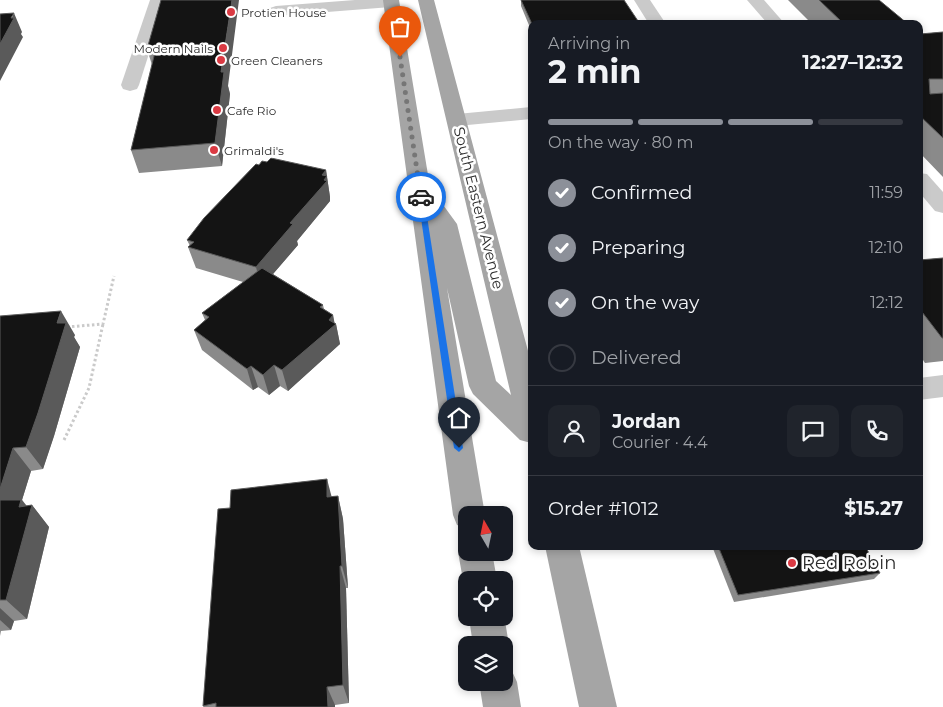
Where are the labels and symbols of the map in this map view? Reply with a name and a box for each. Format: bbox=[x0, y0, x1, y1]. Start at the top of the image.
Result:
place label: Protien House bbox=[241, 5, 327, 20]
marker: Protien House bbox=[225, 6, 237, 18]
pin bbox=[379, 6, 421, 57]
place label: Modern Nails bbox=[134, 41, 213, 56]
marker: Modern Nails bbox=[217, 42, 229, 54]
place label: Green Cleaners bbox=[231, 53, 323, 68]
marker: Green Cleaners bbox=[215, 54, 227, 66]
place label: Cafe Rio bbox=[227, 103, 276, 118]
marker: Cafe Rio bbox=[211, 104, 223, 116]
street label: South Eastern Avenue bbox=[450, 125, 508, 291]
place label: Grimaldi's bbox=[224, 143, 284, 158]
marker: Grimaldi's bbox=[208, 144, 220, 156]
courier bbox=[396, 172, 446, 222]
pin bbox=[438, 397, 480, 448]
north arrow bbox=[458, 506, 512, 561]
place label: Red Robin bbox=[802, 552, 896, 574]
marker: Red Robin bbox=[786, 557, 798, 569]

